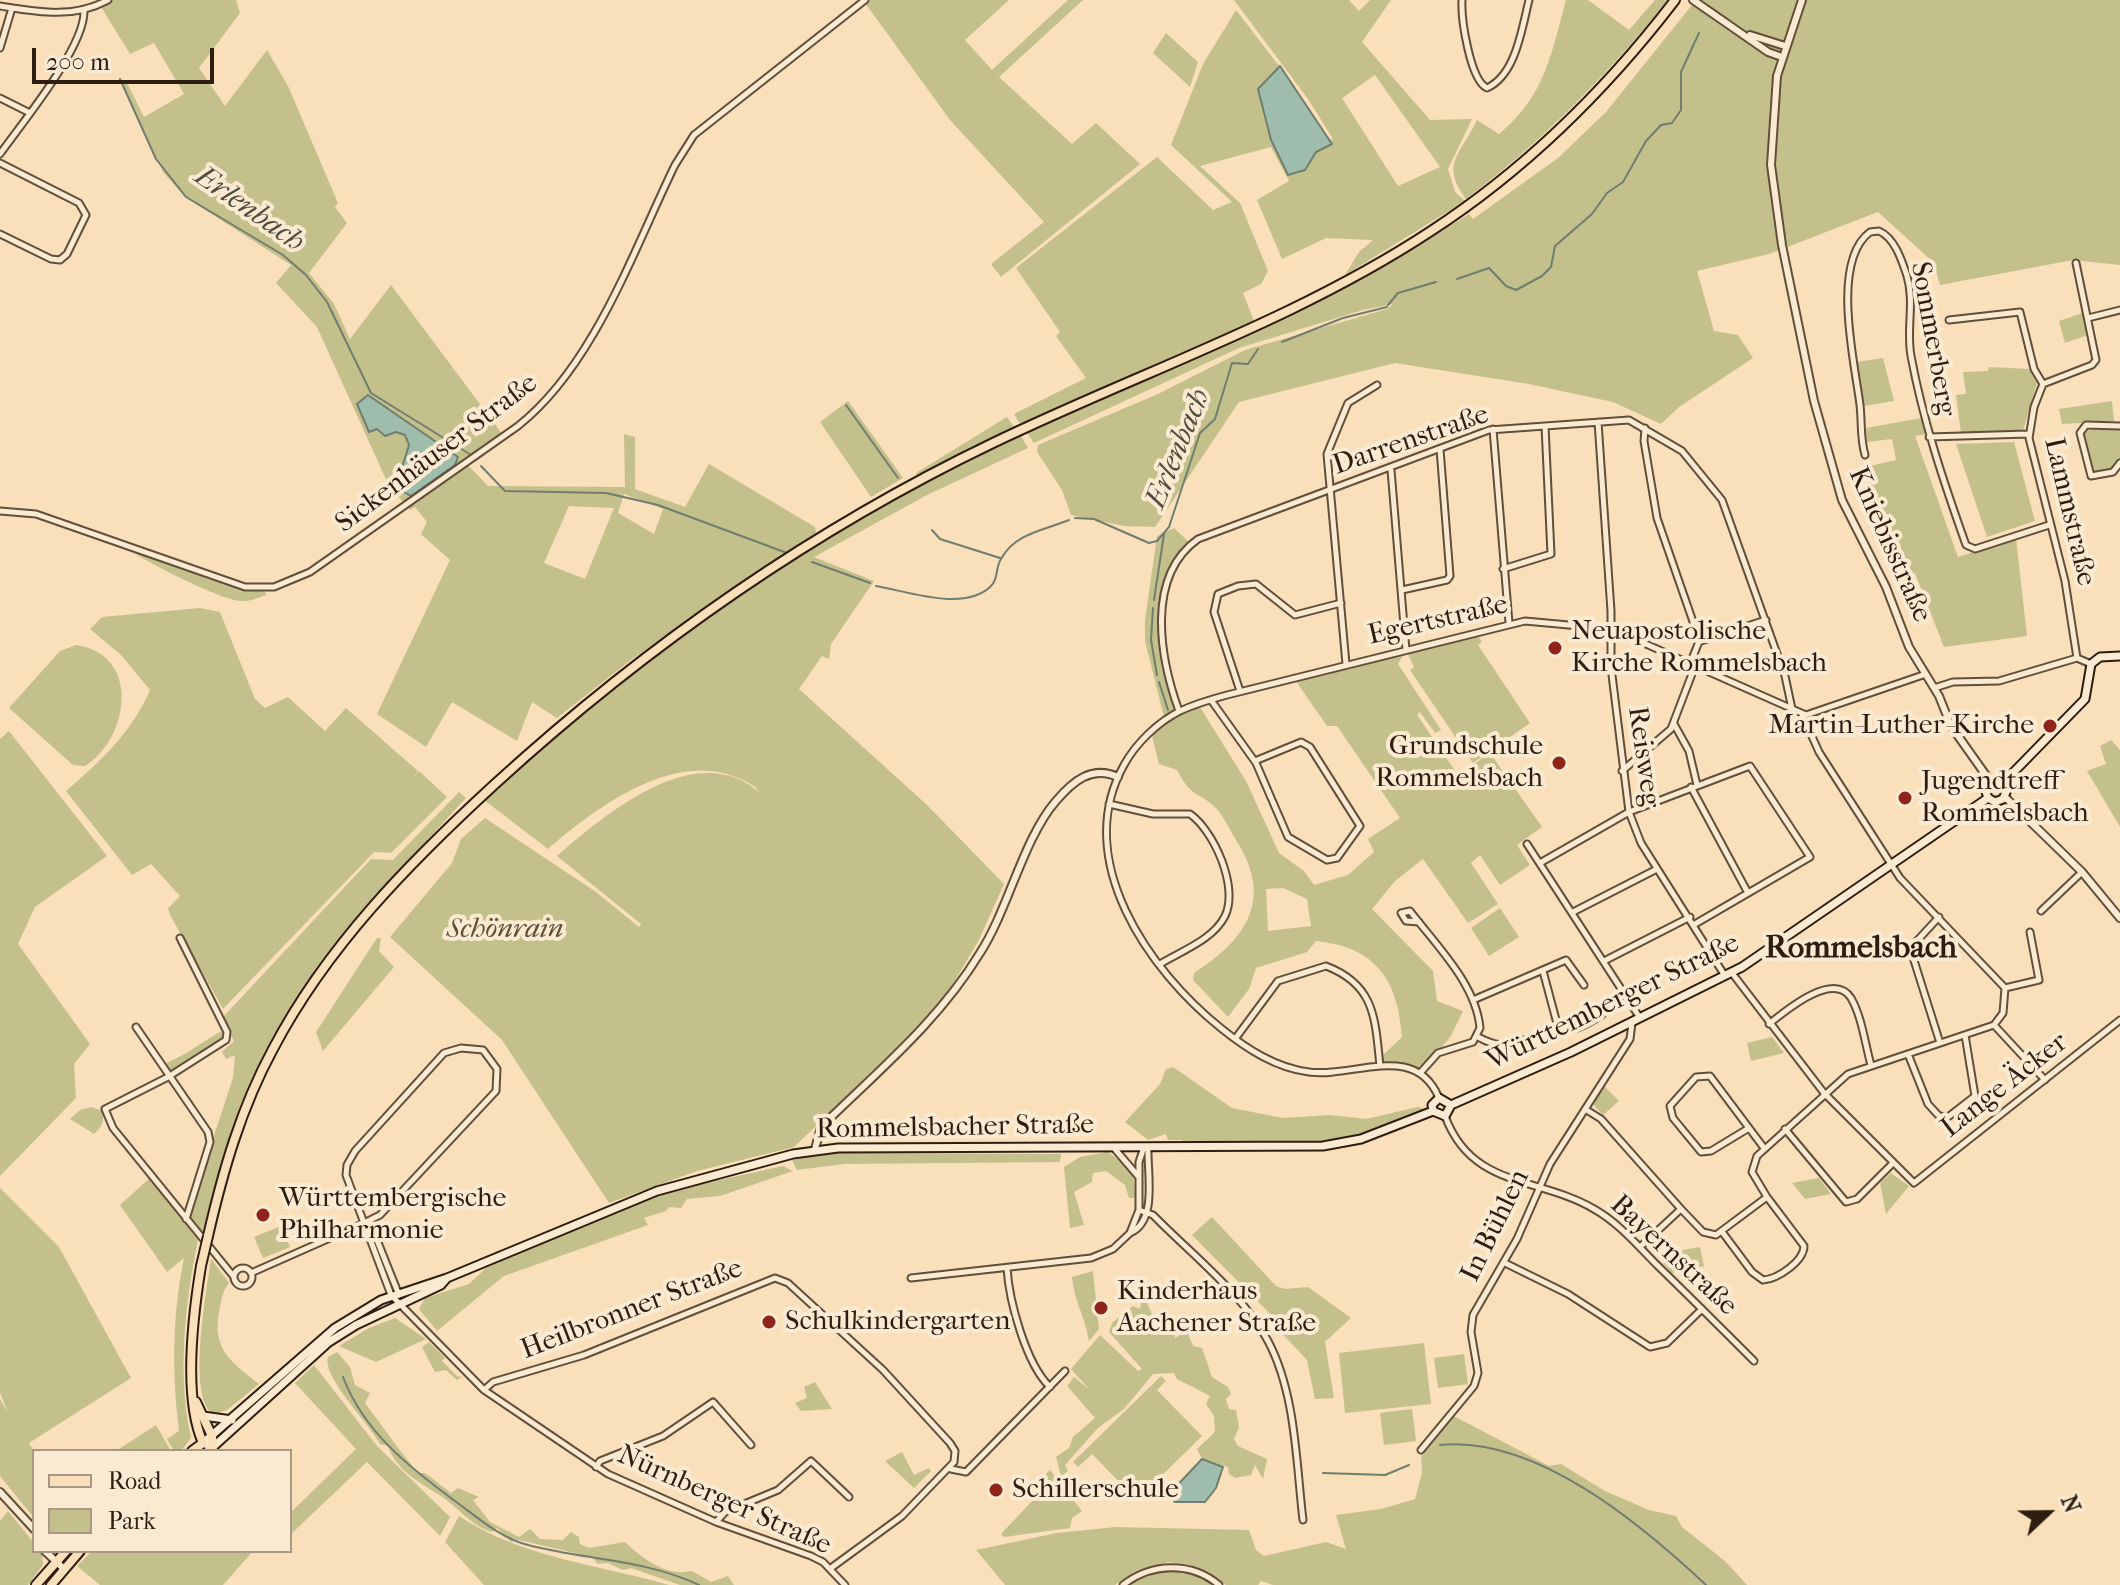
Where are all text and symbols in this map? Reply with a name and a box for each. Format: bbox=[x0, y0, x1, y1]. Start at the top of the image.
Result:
scale bar bbox=[36, 32, 218, 82]
text: 200 m bbox=[46, 48, 110, 76]
water label: Erlenbach bbox=[187, 159, 311, 261]
street label: Sommerberg bbox=[1902, 259, 1962, 419]
street label: Sickenhäuser Straße bbox=[330, 367, 544, 541]
water label: Erlenbach bbox=[1139, 384, 1219, 514]
street label: Darrenstraße bbox=[1329, 399, 1493, 483]
street label: Lammstraße bbox=[2036, 435, 2102, 589]
street label: Kniebisstraße bbox=[1840, 462, 1938, 628]
street label: Egertstraße bbox=[1365, 589, 1511, 653]
place label: Neuapostolische Kirche Rommelsbach bbox=[1571, 615, 1827, 681]
marker: Neuapostolische Kirche Rommelsbach bbox=[1546, 639, 1564, 657]
street label: Reisweg bbox=[1619, 704, 1667, 810]
place label: Martin-Luther-Kirche bbox=[1768, 709, 2034, 743]
marker: Martin-Luther-Kirche bbox=[2041, 717, 2059, 735]
place label: Grundschule Rommelsbach bbox=[1375, 730, 1543, 796]
marker: Grundschule Rommelsbach bbox=[1550, 754, 1568, 772]
place label: Jugendtreff Rommelsbach bbox=[1921, 765, 2089, 831]
marker: Jugendtreff Rommelsbach bbox=[1896, 789, 1914, 807]
park label: Schönrain bbox=[447, 913, 563, 947]
street label: Württemberger Straße bbox=[1481, 927, 1745, 1079]
district label: Rommelsbach bbox=[1765, 930, 1957, 968]
street label: Lange Äcker bbox=[1935, 1026, 2075, 1146]
street label: Rommelsbacher Straße bbox=[816, 1109, 1094, 1147]
street label: In Bühlen bbox=[1454, 1164, 1538, 1288]
place label: Württembergische Philharmonie bbox=[279, 1182, 506, 1248]
street label: Bayernstraße bbox=[1603, 1189, 1743, 1323]
marker: Württembergische Philharmonie bbox=[254, 1206, 272, 1224]
street label: Heilbronner Straße bbox=[517, 1252, 747, 1368]
place label: Kinderhaus Aachener Straße bbox=[1117, 1275, 1316, 1341]
marker: Kinderhaus Aachener Straße bbox=[1092, 1299, 1110, 1317]
place label: Schulkindergarten bbox=[785, 1305, 1010, 1339]
marker: Schulkindergarten bbox=[760, 1313, 778, 1331]
street label: Nürnberger Straße bbox=[612, 1439, 836, 1563]
legend bbox=[32, 1449, 292, 1553]
text: Road bbox=[108, 1467, 161, 1495]
place label: Schillerschule bbox=[1012, 1473, 1179, 1507]
north arrow bbox=[2008, 1473, 2088, 1553]
marker: Schillerschule bbox=[987, 1481, 1005, 1499]
text: N bbox=[2055, 1491, 2085, 1517]
text: Park bbox=[108, 1507, 156, 1535]

